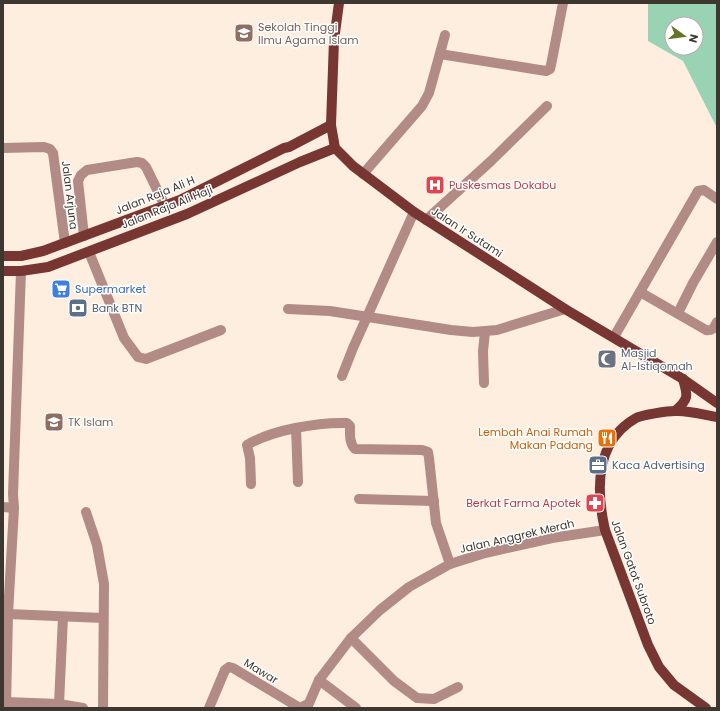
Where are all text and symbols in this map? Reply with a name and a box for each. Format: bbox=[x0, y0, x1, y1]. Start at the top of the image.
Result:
north arrow bbox=[664, 16, 704, 56]
place label: Sekolah Tinggi Ilmu Agama Islam bbox=[258, 19, 359, 48]
school or university icon: Sekolah Tinggi Ilmu Agama Islam bbox=[233, 22, 255, 44]
text: N bbox=[685, 32, 702, 44]
street label: Jalan Arjuna bbox=[58, 160, 82, 230]
street label: Jalan Raja Ali H bbox=[113, 172, 197, 218]
hospital icon: Puskesmas Dokabu bbox=[424, 174, 446, 196]
place label: Puskesmas Dokabu bbox=[449, 177, 556, 193]
street label: Jalan Raja Ali Haji bbox=[119, 181, 215, 233]
street label: Jalan Ir Sutami bbox=[428, 203, 506, 261]
supermarket icon: Supermarket bbox=[50, 278, 72, 300]
place label: Supermarket bbox=[75, 281, 146, 297]
bank icon: Bank BTN bbox=[67, 297, 89, 319]
place label: Bank BTN bbox=[92, 300, 142, 316]
place label: Masjid Al-Istiqomah bbox=[621, 345, 693, 374]
mosque icon: Masjid Al-Istiqomah bbox=[596, 348, 618, 370]
school or university icon: TK Islam bbox=[43, 411, 65, 433]
place label: TK Islam bbox=[68, 414, 113, 430]
place label: Lembah Anai Rumah Makan Padang bbox=[478, 424, 593, 453]
restaurant icon: Lembah Anai Rumah Makan Padang bbox=[596, 427, 618, 449]
office icon: Kaca Advertising bbox=[587, 454, 609, 476]
place label: Kaca Advertising bbox=[612, 457, 705, 473]
pharmacy icon: Berkat Farma Apotek bbox=[584, 492, 606, 514]
place label: Berkat Farma Apotek bbox=[466, 495, 581, 511]
street label: Jalan Anggrek Merah bbox=[458, 515, 576, 557]
street label: Jalan Gatot Subroto bbox=[608, 517, 660, 627]
street label: Mawar bbox=[241, 654, 281, 688]

